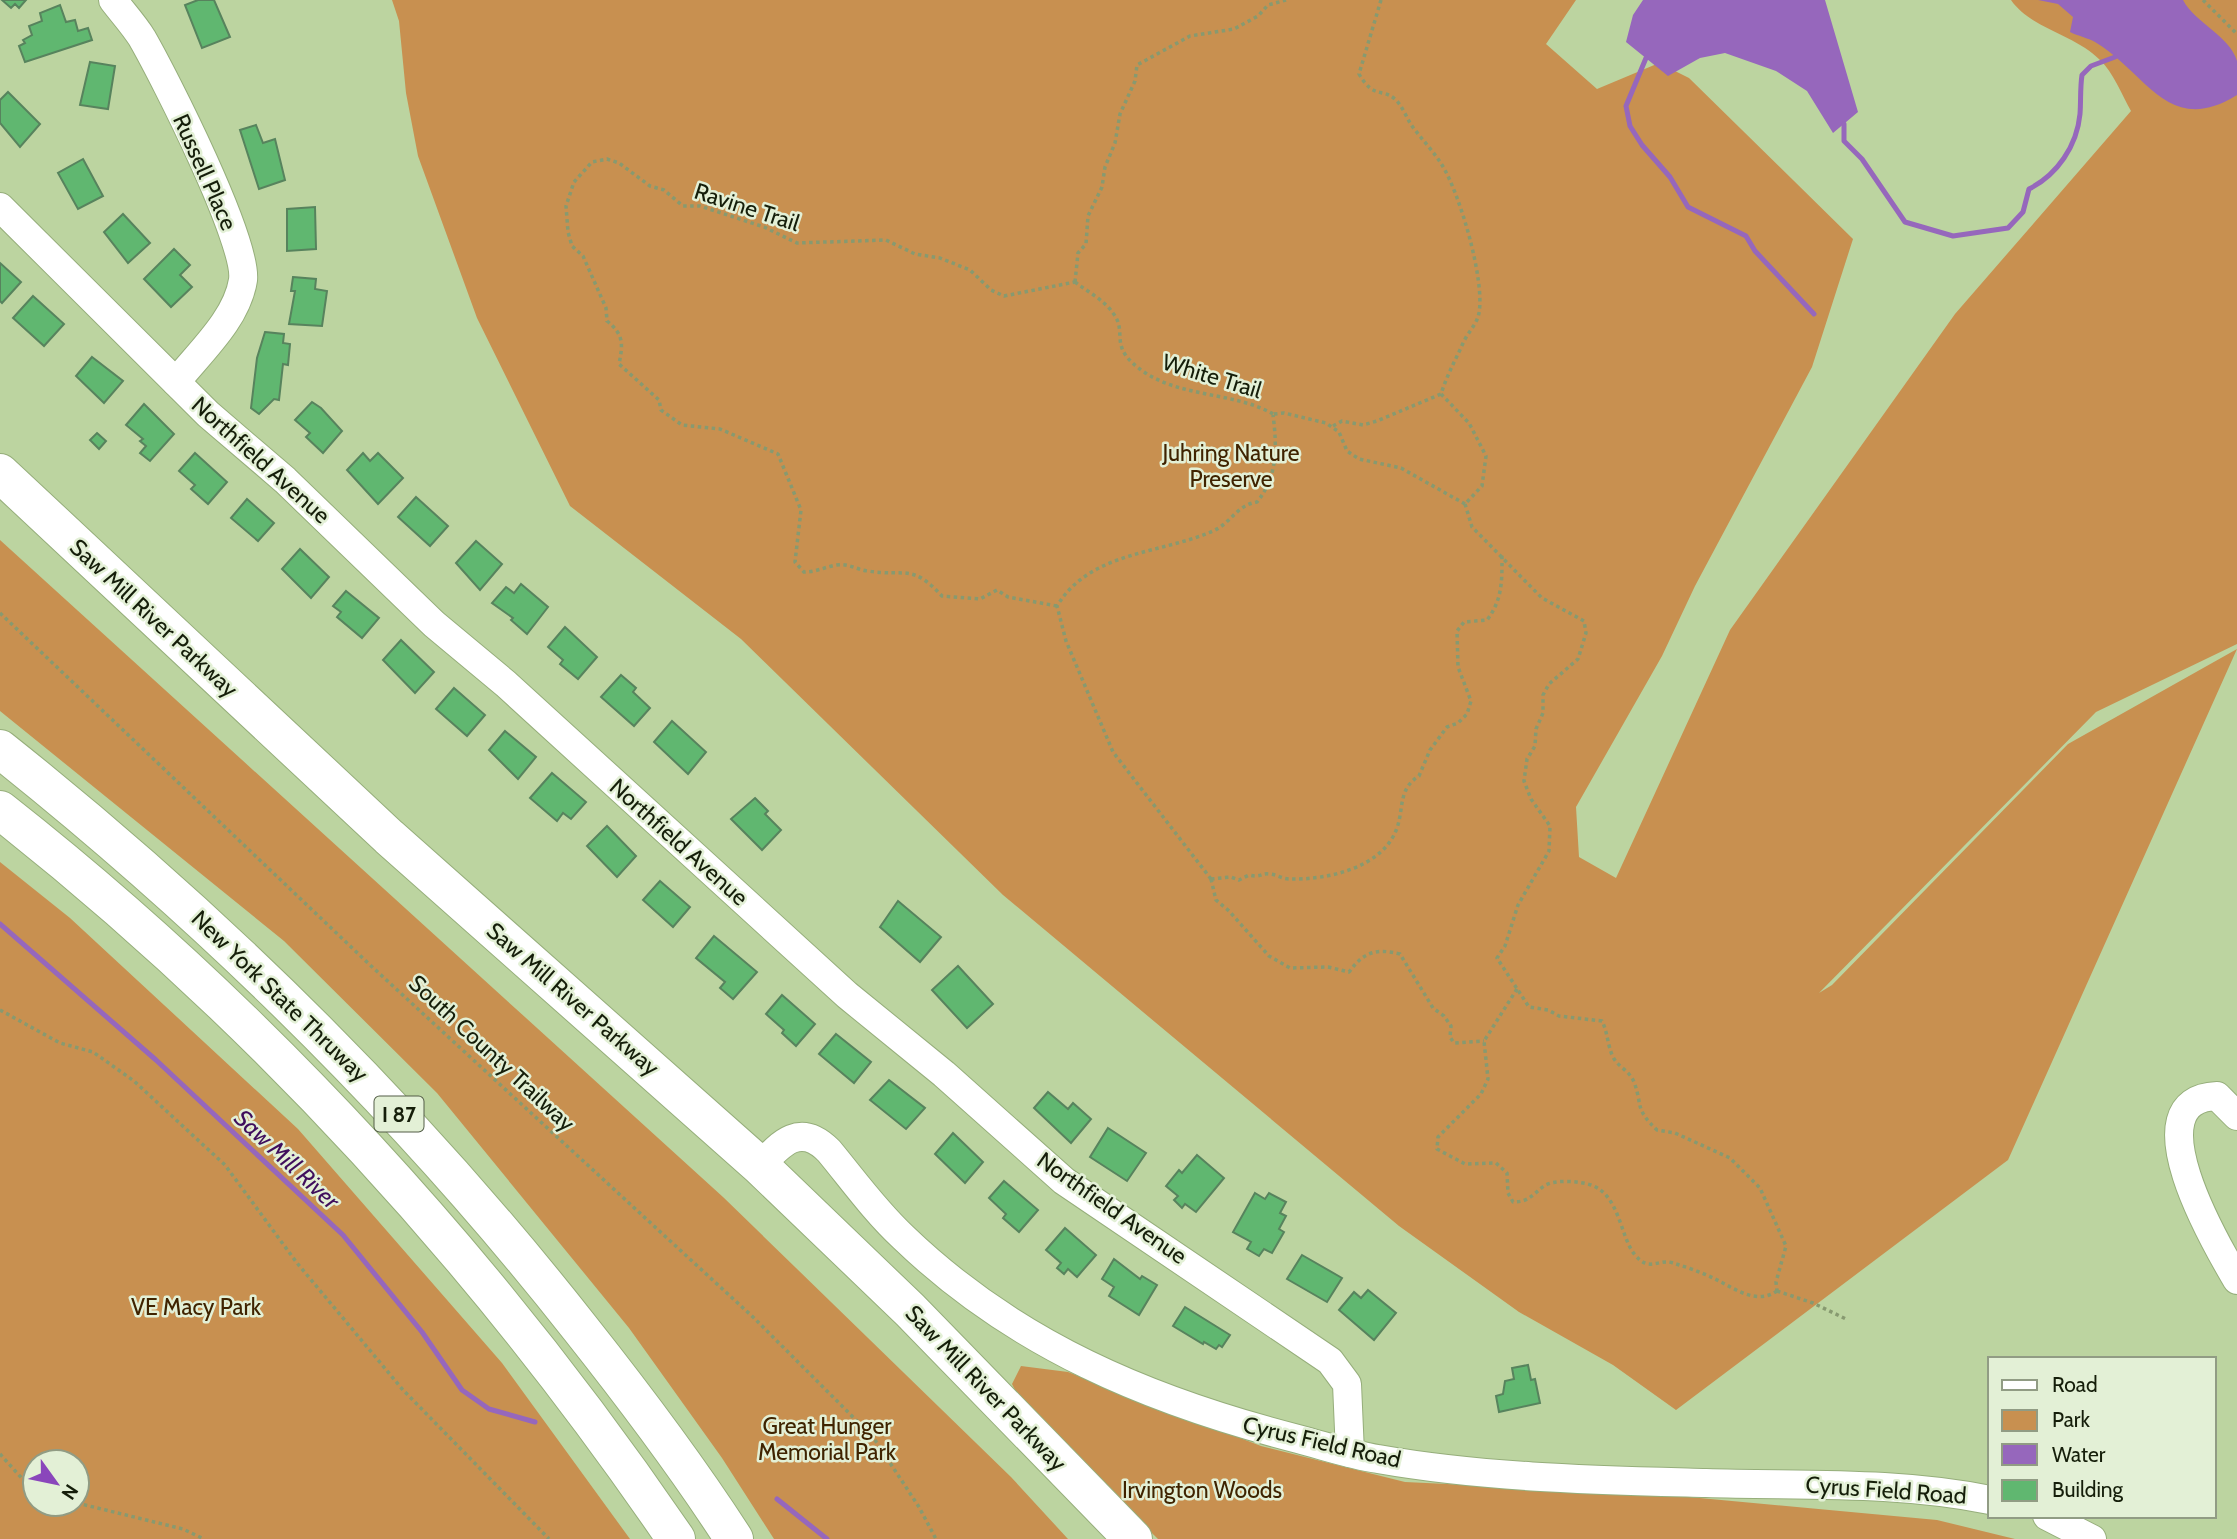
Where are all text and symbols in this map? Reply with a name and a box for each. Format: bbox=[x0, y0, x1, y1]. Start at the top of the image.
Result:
street label: Russell Place bbox=[167, 110, 243, 235]
street label: Ravine Trail bbox=[691, 177, 804, 237]
street label: White Trail bbox=[1159, 348, 1266, 405]
street label: Northfield Avenue bbox=[186, 391, 336, 530]
park label: Juhring Nature Preserve bbox=[1161, 439, 1300, 493]
street label: Saw Mill River Parkway bbox=[64, 533, 244, 703]
street label: Northfield Avenue bbox=[604, 773, 754, 912]
street label: New York State Thruway bbox=[186, 904, 374, 1088]
street label: Saw Mill River Parkway bbox=[481, 916, 665, 1082]
street label: South County Trailway bbox=[403, 969, 581, 1137]
road number: I 87 bbox=[374, 1096, 424, 1132]
water label: Saw Mill River bbox=[229, 1103, 347, 1216]
street label: Northfield Avenue bbox=[1032, 1146, 1192, 1270]
park label: VE Macy Park bbox=[131, 1293, 262, 1321]
street label: Saw Mill River Parkway bbox=[900, 1299, 1073, 1477]
legend bbox=[1988, 1357, 2216, 1518]
text: Road bbox=[2052, 1372, 2098, 1397]
text: Park bbox=[2052, 1407, 2090, 1432]
street label: Cyrus Field Road bbox=[1240, 1410, 1404, 1474]
park label: Great Hunger Memorial Park bbox=[758, 1412, 897, 1466]
text: Water bbox=[2052, 1442, 2106, 1467]
north arrow bbox=[21, 1448, 91, 1518]
street label: Cyrus Field Road bbox=[1805, 1470, 1967, 1510]
park label: Irvington Woods bbox=[1122, 1476, 1282, 1504]
text: Building bbox=[2052, 1477, 2124, 1502]
text: N bbox=[57, 1480, 83, 1504]

